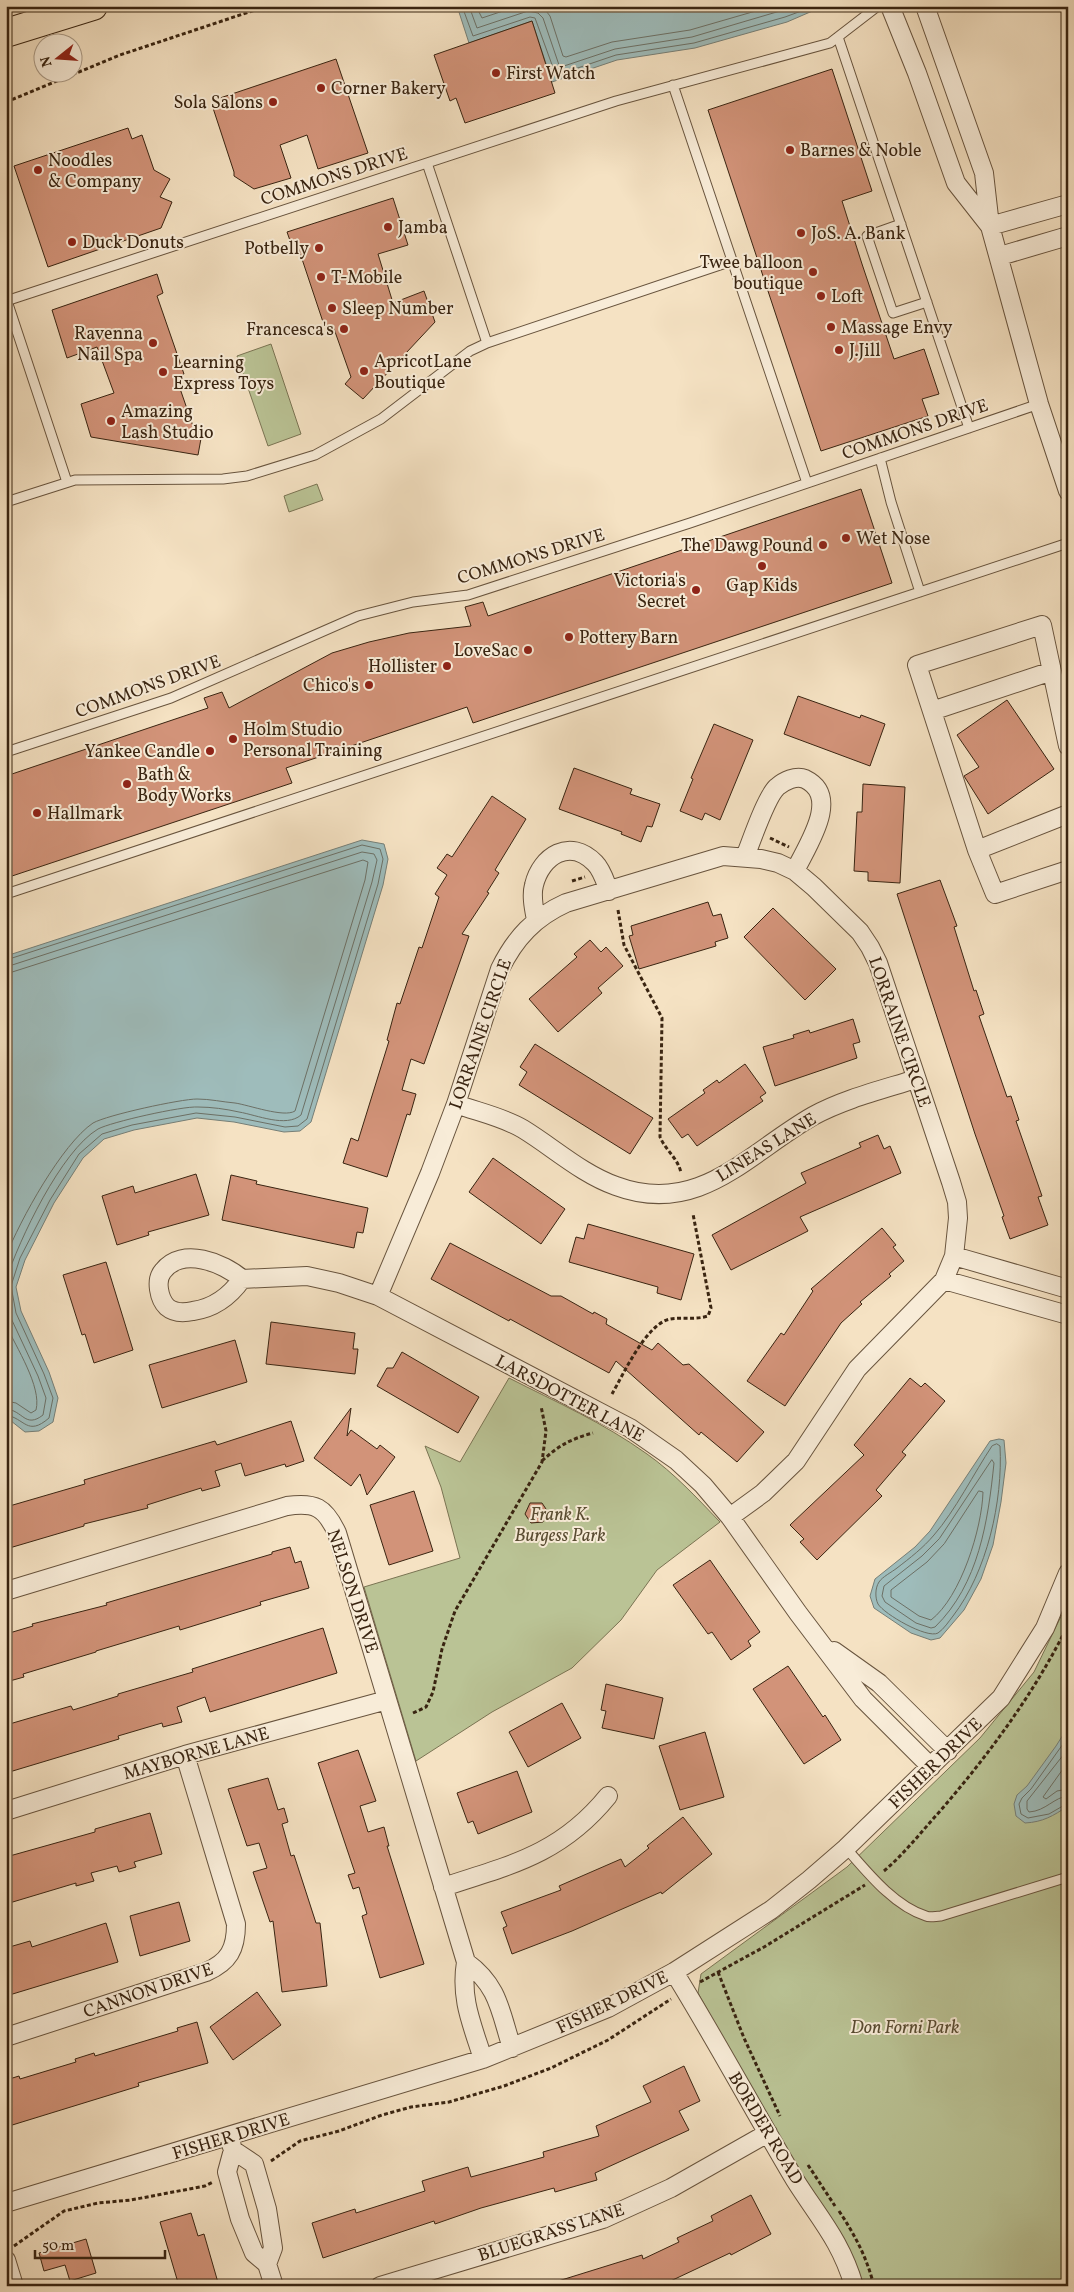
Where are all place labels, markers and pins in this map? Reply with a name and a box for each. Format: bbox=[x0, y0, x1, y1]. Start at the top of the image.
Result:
place label: First Watch bbox=[506, 62, 596, 87]
marker: First Watch bbox=[490, 67, 502, 79]
place label: Corner Bakery bbox=[331, 77, 446, 102]
marker: Corner Bakery bbox=[315, 82, 327, 94]
place label: Sola Salons bbox=[173, 91, 263, 116]
marker: Sola Salons bbox=[267, 96, 279, 108]
place label: Barnes & Noble bbox=[800, 139, 922, 164]
marker: Barnes & Noble bbox=[784, 144, 796, 156]
place label: Noodles & Company bbox=[48, 149, 142, 195]
marker: Noodles & Company bbox=[32, 164, 44, 176]
place label: Jamba bbox=[398, 216, 448, 241]
marker: Jamba bbox=[382, 221, 394, 233]
place label: JoS. A. Bank bbox=[811, 222, 906, 247]
marker: JoS. A. Bank bbox=[795, 227, 807, 239]
place label: Duck Donuts bbox=[82, 231, 184, 256]
marker: Duck Donuts bbox=[66, 236, 78, 248]
place label: Potbelly bbox=[244, 237, 309, 262]
marker: Potbelly bbox=[313, 242, 325, 254]
place label: Twee balloon boutique bbox=[699, 251, 803, 297]
place label: T-Mobile bbox=[331, 266, 402, 291]
marker: Twee balloon boutique bbox=[807, 266, 819, 278]
marker: T-Mobile bbox=[315, 271, 327, 283]
place label: Loft bbox=[831, 285, 863, 310]
marker: Loft bbox=[815, 290, 827, 302]
place label: Sleep Number bbox=[342, 297, 454, 322]
marker: Sleep Number bbox=[326, 302, 338, 314]
place label: Massage Envy bbox=[841, 316, 953, 341]
place label: Francesca's bbox=[246, 318, 334, 343]
marker: Massage Envy bbox=[825, 321, 837, 333]
place label: Ravenna Nail Spa bbox=[74, 322, 143, 368]
marker: Francesca's bbox=[338, 323, 350, 335]
marker: Ravenna Nail Spa bbox=[147, 337, 159, 349]
place label: J.Jill bbox=[849, 339, 881, 364]
marker: J.Jill bbox=[833, 344, 845, 356]
place label: ApricotLane Boutique bbox=[374, 350, 472, 396]
place label: Learning Express Toys bbox=[173, 351, 274, 397]
marker: ApricotLane Boutique bbox=[358, 365, 370, 377]
marker: Learning Express Toys bbox=[157, 366, 169, 378]
place label: Amazing Lash Studio bbox=[121, 400, 214, 446]
marker: Amazing Lash Studio bbox=[105, 415, 117, 427]
place label: Wet Nose bbox=[856, 527, 930, 552]
marker: Wet Nose bbox=[840, 532, 852, 544]
place label: The Dawg Pound bbox=[681, 534, 813, 559]
marker: The Dawg Pound bbox=[817, 539, 829, 551]
marker: Gap Kids bbox=[756, 560, 768, 572]
place label: Victoria's Secret bbox=[613, 569, 686, 615]
place label: Gap Kids bbox=[726, 574, 798, 599]
marker: Victoria's Secret bbox=[690, 584, 702, 596]
place label: Pottery Barn bbox=[579, 626, 679, 651]
marker: Pottery Barn bbox=[563, 631, 575, 643]
place label: LoveSac bbox=[454, 639, 518, 664]
marker: LoveSac bbox=[522, 644, 534, 656]
place label: Hollister bbox=[368, 655, 437, 680]
marker: Hollister bbox=[441, 660, 453, 672]
place label: Chico's bbox=[303, 674, 359, 699]
marker: Chico's bbox=[363, 679, 375, 691]
place label: Holm Studio Personal Training bbox=[243, 718, 382, 764]
marker: Holm Studio Personal Training bbox=[227, 733, 239, 745]
place label: Yankee Candle bbox=[84, 740, 200, 765]
marker: Yankee Candle bbox=[204, 745, 216, 757]
place label: Bath & Body Works bbox=[137, 763, 231, 809]
marker: Bath & Body Works bbox=[121, 778, 133, 790]
place label: Hallmark bbox=[47, 802, 123, 827]
marker: Hallmark bbox=[31, 807, 43, 819]

